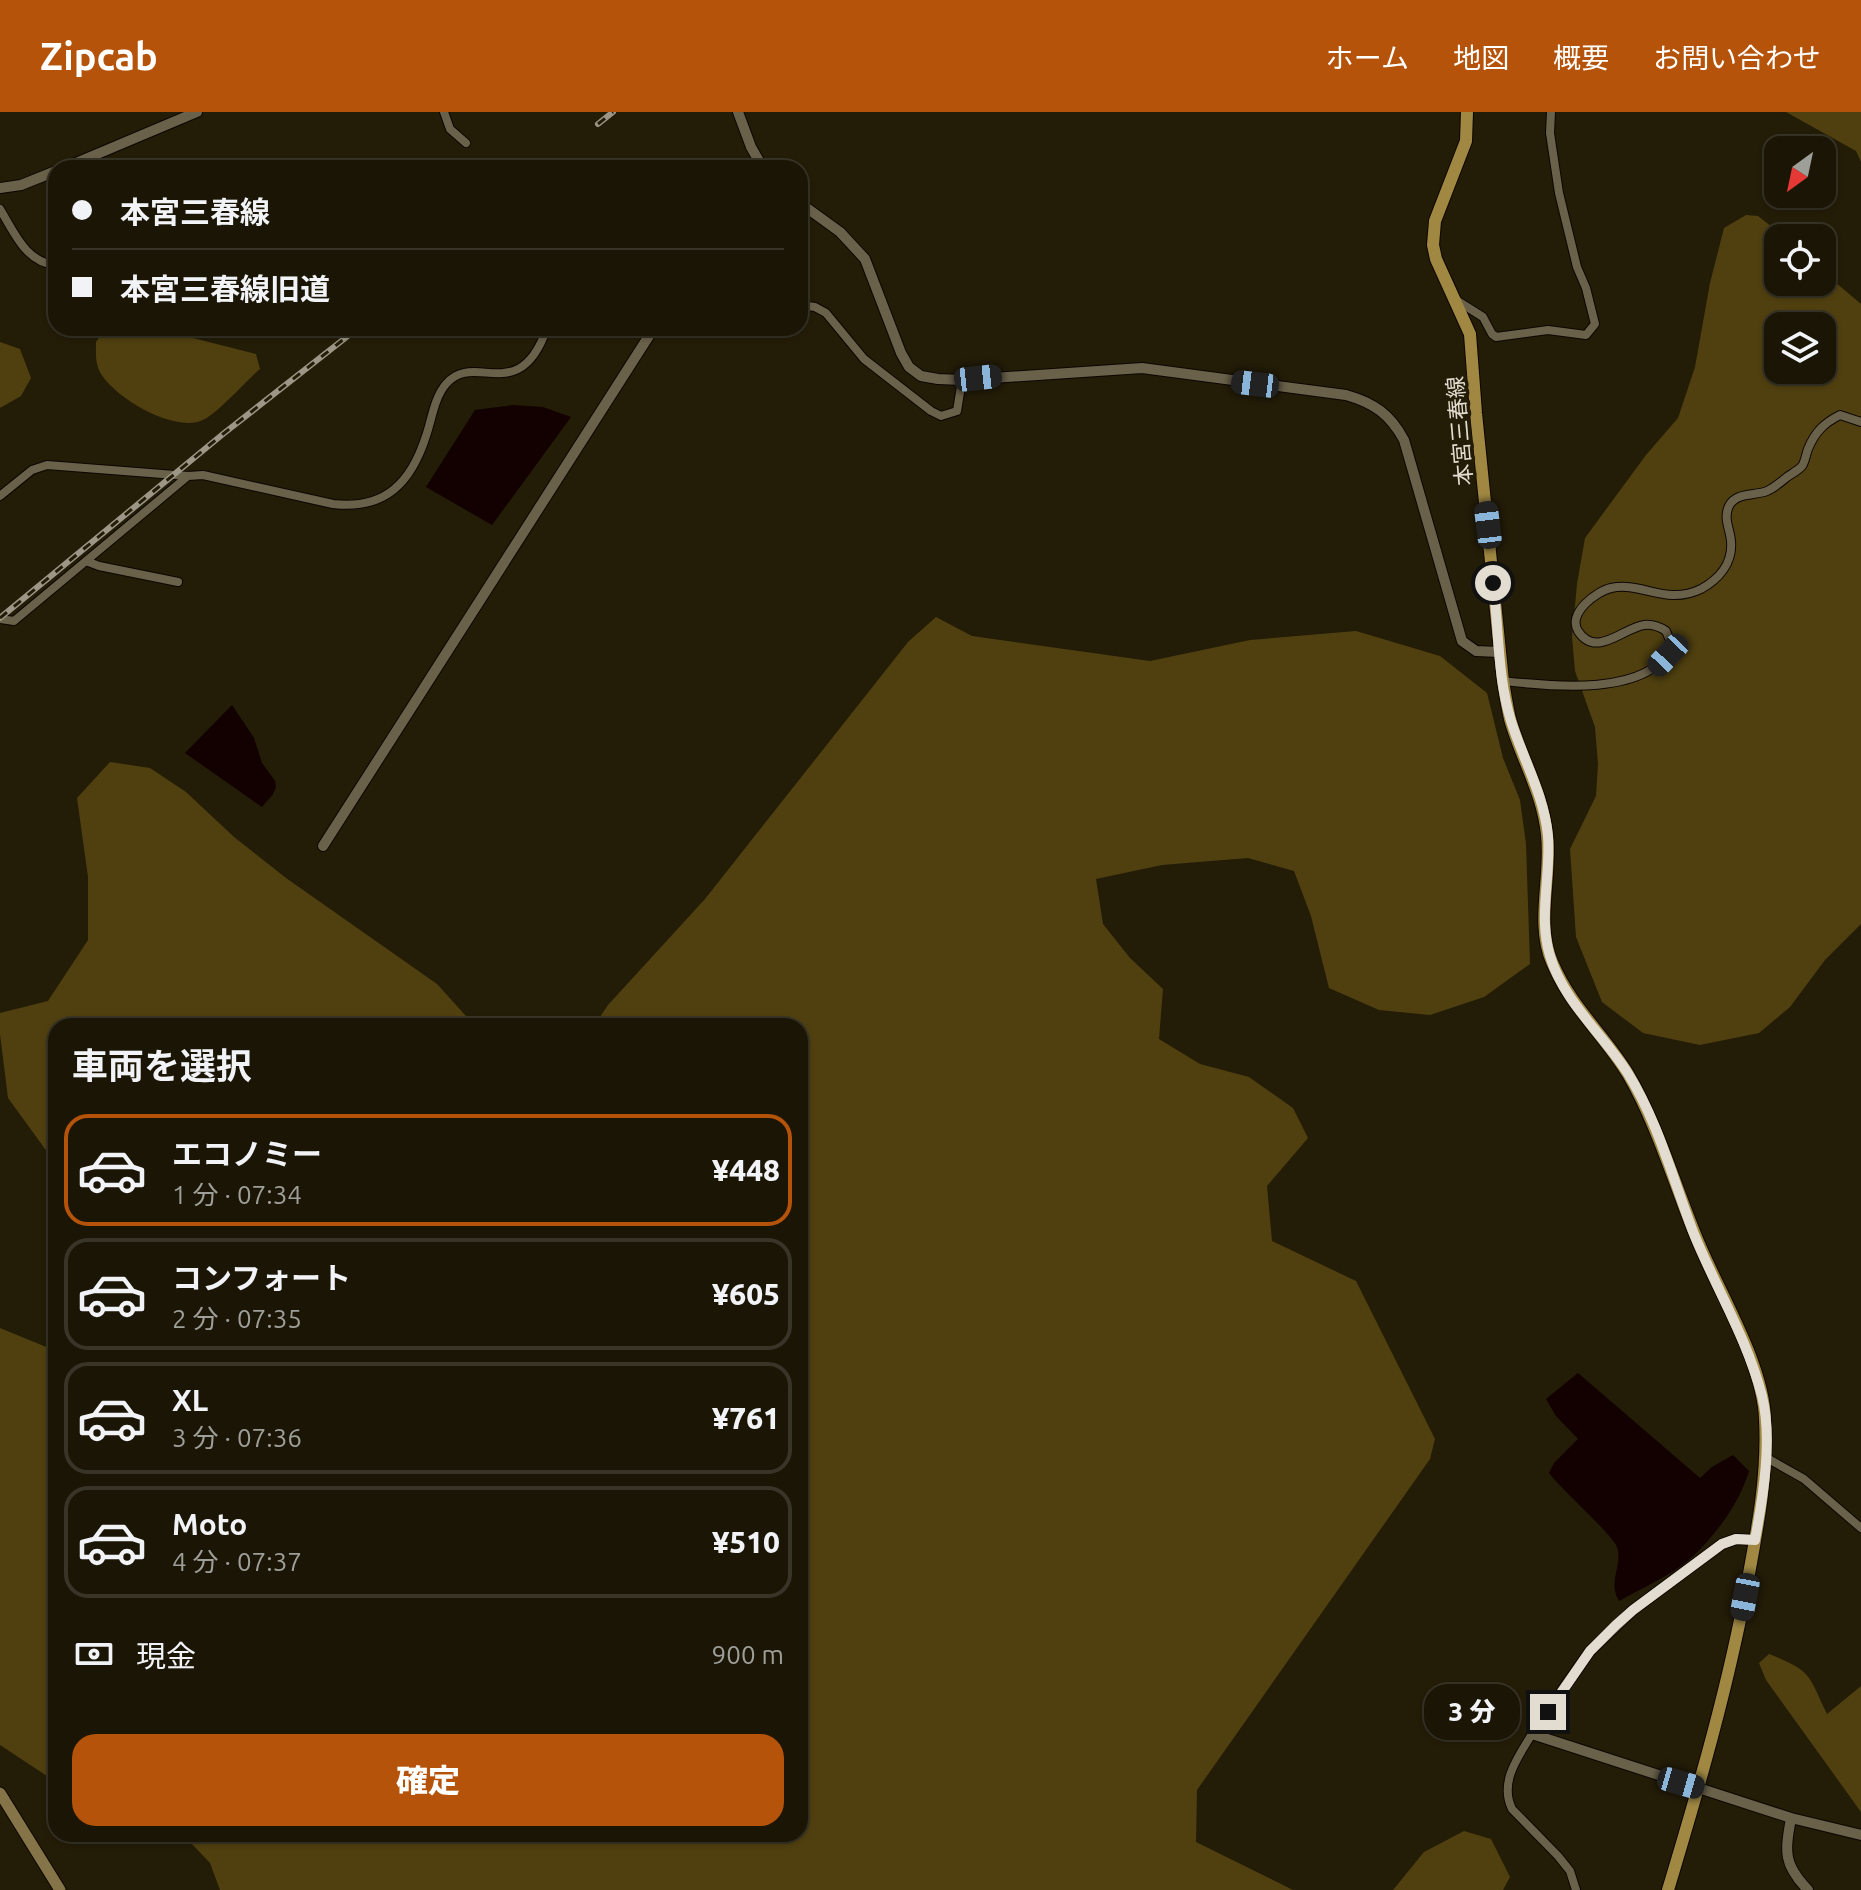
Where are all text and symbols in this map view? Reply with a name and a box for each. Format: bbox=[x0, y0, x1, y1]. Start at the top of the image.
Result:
text: Zipcab bbox=[40, 35, 158, 77]
text: ホーム bbox=[1326, 42, 1409, 73]
text: 地図 bbox=[1453, 42, 1509, 73]
text: 概要 bbox=[1553, 42, 1609, 73]
text: お問い合わせ bbox=[1653, 42, 1821, 73]
north arrow bbox=[1764, 136, 1836, 208]
map controls bbox=[1764, 136, 1836, 384]
text: 本宮三春線 bbox=[120, 195, 270, 229]
button: locate bbox=[1764, 224, 1836, 296]
text: 本宮三春線旧道 bbox=[120, 272, 330, 306]
button: layers bbox=[1764, 312, 1836, 384]
car bbox=[953, 364, 1003, 392]
car bbox=[1230, 369, 1280, 399]
street label: 本宮三春線 bbox=[1442, 375, 1476, 487]
car bbox=[1473, 500, 1503, 550]
route start bbox=[1475, 565, 1511, 601]
car bbox=[1643, 629, 1693, 681]
text: 車両を選択 bbox=[72, 1045, 252, 1086]
icon: car bbox=[76, 1134, 148, 1206]
text: エコノミー bbox=[172, 1137, 322, 1171]
text: ¥448 bbox=[712, 1153, 780, 1187]
text: 1 分 · 07:34 bbox=[172, 1180, 302, 1209]
icon: car bbox=[76, 1258, 148, 1330]
text: コンフォート bbox=[172, 1261, 351, 1295]
text: ¥605 bbox=[712, 1277, 780, 1311]
text: 2 分 · 07:35 bbox=[172, 1304, 302, 1333]
icon: car bbox=[76, 1382, 148, 1454]
text: XL bbox=[172, 1383, 208, 1417]
text: ¥761 bbox=[712, 1401, 780, 1435]
text: 3 分 · 07:36 bbox=[172, 1423, 302, 1452]
icon: car bbox=[76, 1506, 148, 1578]
text: Moto bbox=[172, 1507, 247, 1541]
text: ¥510 bbox=[712, 1525, 780, 1559]
text: 4 分 · 07:37 bbox=[172, 1547, 302, 1576]
car bbox=[1729, 1571, 1761, 1623]
icon: cash bbox=[72, 1632, 116, 1676]
text: 現金 bbox=[136, 1639, 196, 1673]
text: 900 m bbox=[712, 1640, 784, 1669]
callout: 3 分 bbox=[1424, 1684, 1520, 1740]
route end bbox=[1530, 1694, 1566, 1730]
text: 3 分 bbox=[1449, 1697, 1495, 1726]
button: 確定 bbox=[72, 1734, 784, 1826]
car bbox=[1655, 1765, 1707, 1801]

